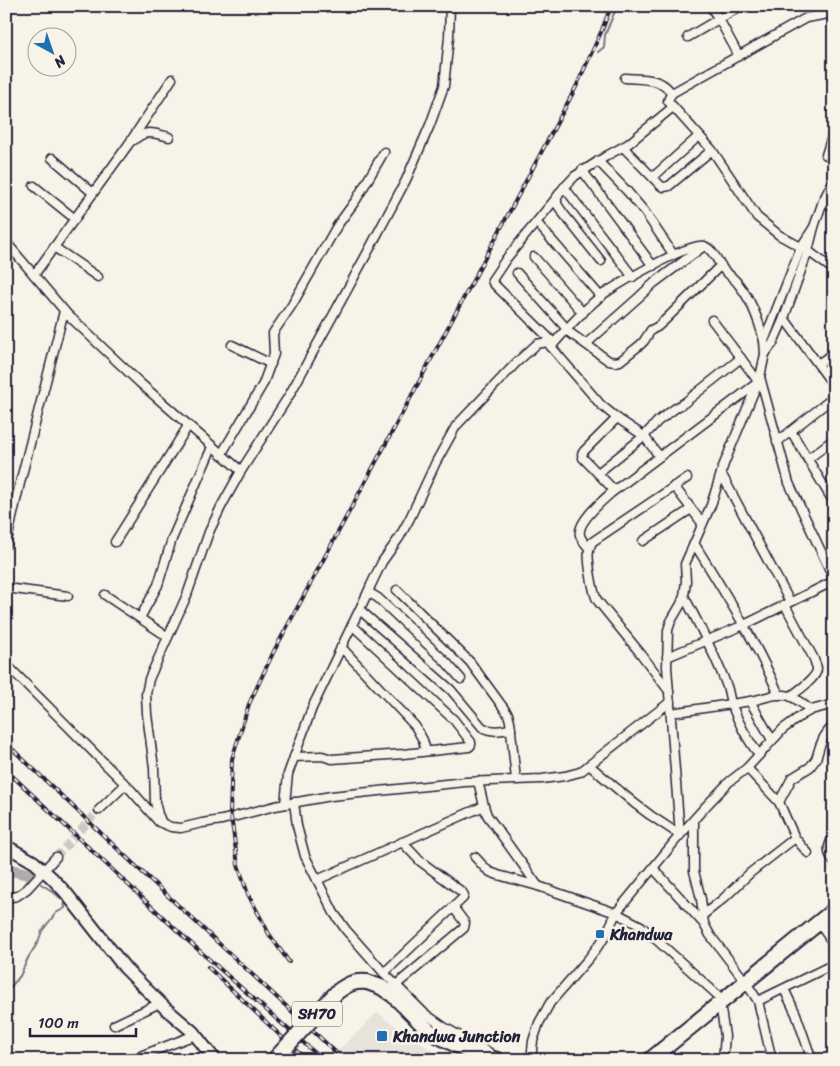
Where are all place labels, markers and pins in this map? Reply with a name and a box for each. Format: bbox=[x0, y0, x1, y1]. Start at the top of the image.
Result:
place label: Khandwa bbox=[609, 920, 673, 949]
marker: Khandwa bbox=[594, 928, 606, 940]
place label: Khandwa Junction bbox=[392, 1022, 521, 1051]
marker: Khandwa Junction bbox=[375, 1029, 389, 1043]

